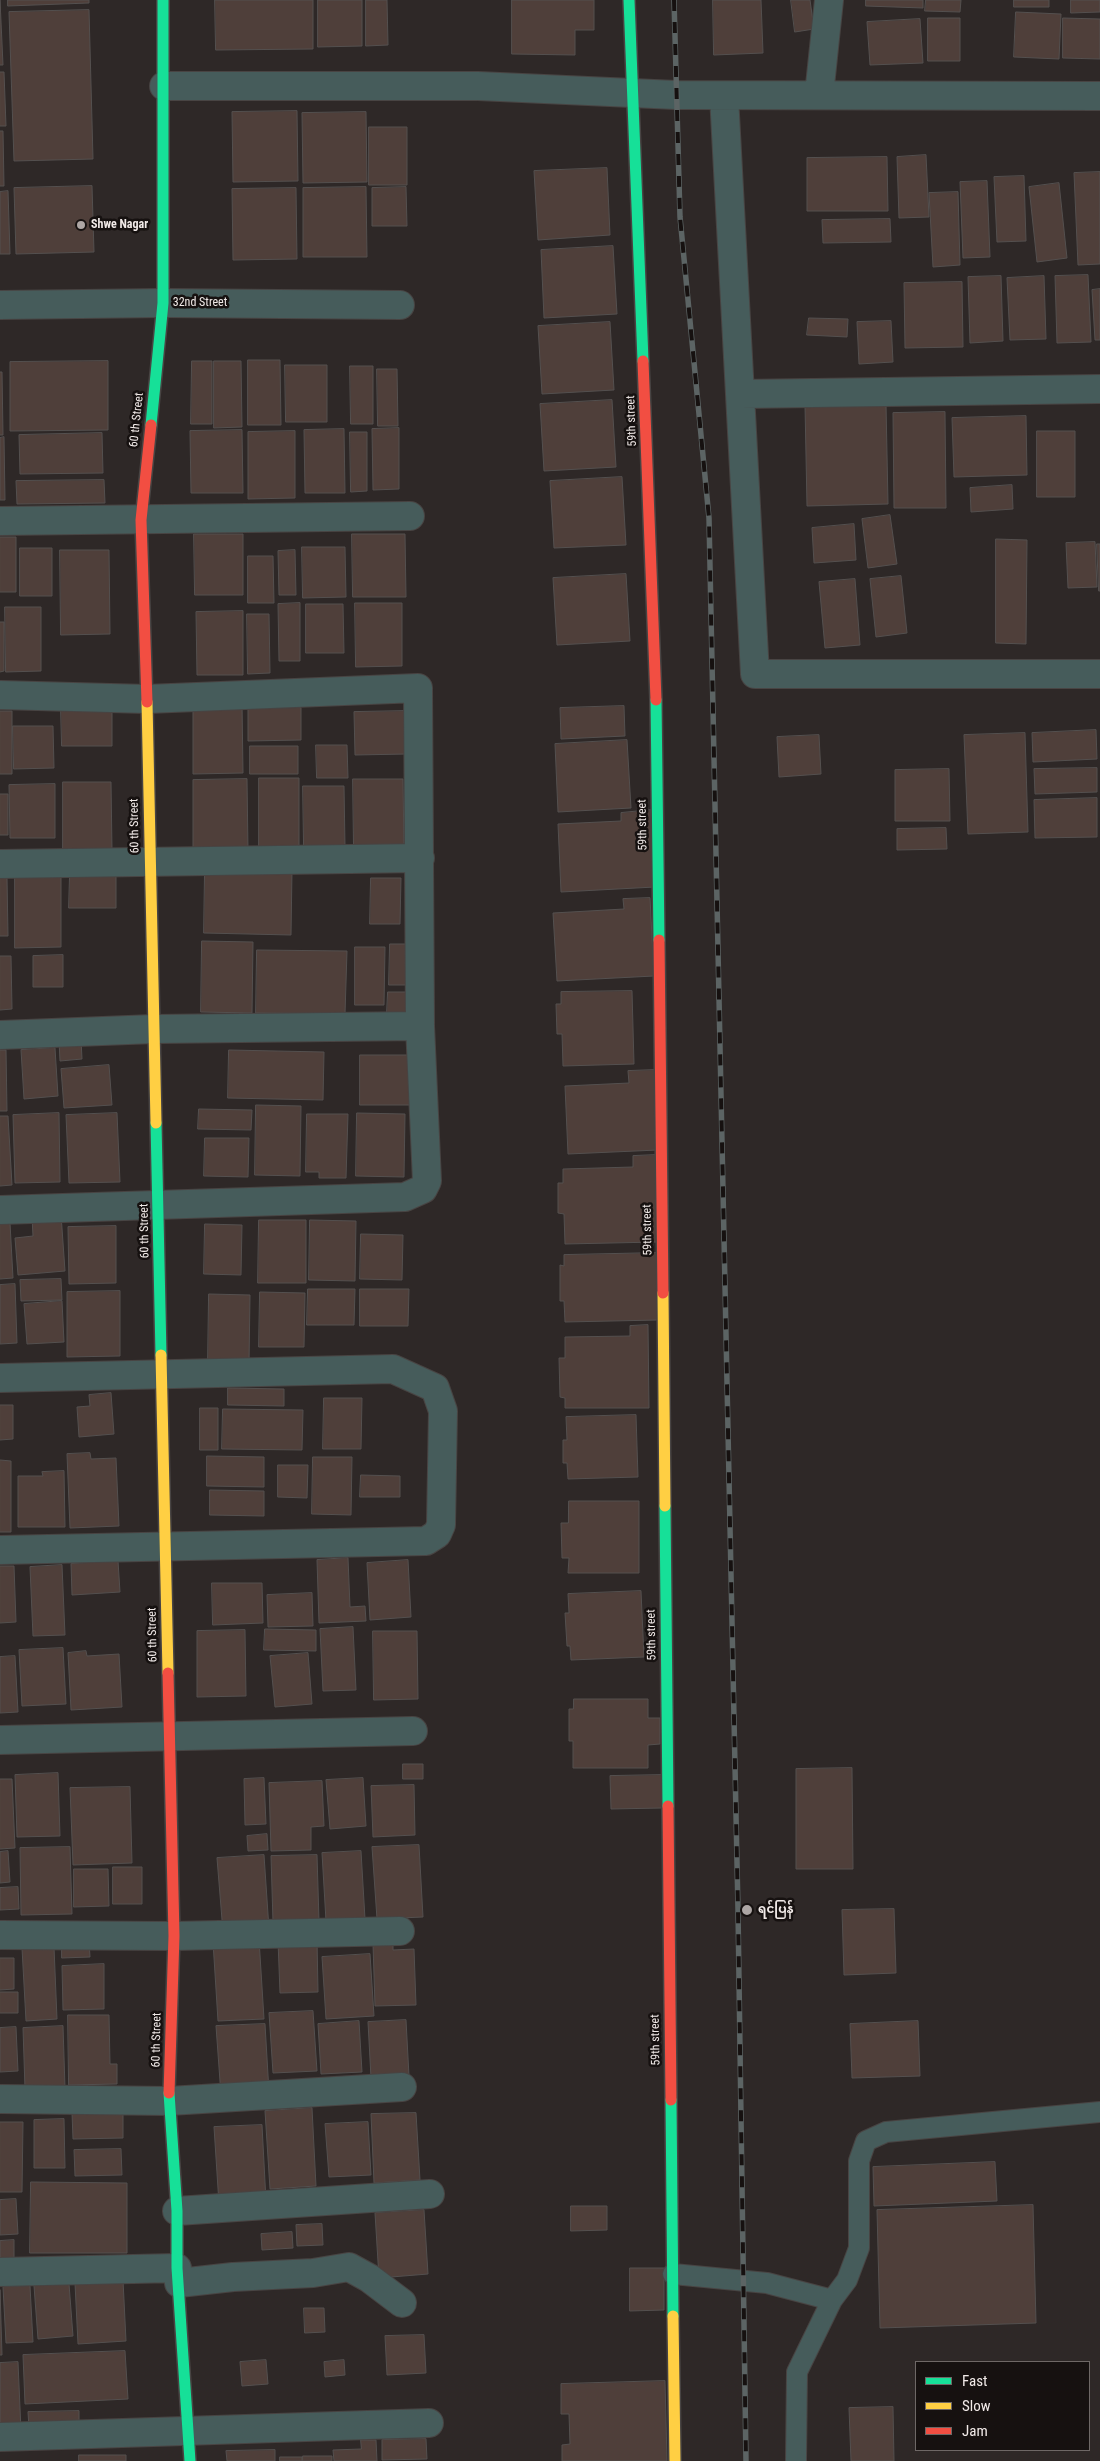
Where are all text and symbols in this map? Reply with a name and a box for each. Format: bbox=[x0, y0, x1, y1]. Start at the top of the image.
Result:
place label: Shwe Nagar bbox=[91, 218, 148, 232]
marker: Shwe Nagar bbox=[75, 219, 87, 231]
street label: 32nd Street bbox=[173, 296, 227, 310]
street label: 60 th Street bbox=[127, 392, 147, 448]
street label: 59th street bbox=[624, 395, 640, 447]
street label: 60 th Street bbox=[127, 798, 143, 854]
street label: 59th street bbox=[635, 799, 651, 851]
street label: 60 th Street bbox=[137, 1203, 153, 1259]
street label: 59th street bbox=[640, 1204, 656, 1256]
street label: 60 th Street bbox=[145, 1607, 161, 1663]
street label: 59th street bbox=[644, 1609, 660, 1661]
marker: ရင်ပြန် bbox=[740, 1903, 754, 1917]
place label: ရင်ပြန် bbox=[758, 1903, 793, 1917]
street label: 60 th Street bbox=[149, 2012, 165, 2068]
street label: 59th street bbox=[648, 2014, 664, 2066]
legend bbox=[915, 2361, 1090, 2451]
text: Fast bbox=[962, 2372, 987, 2390]
text: Slow bbox=[962, 2397, 991, 2415]
text: Jam bbox=[962, 2422, 988, 2440]

